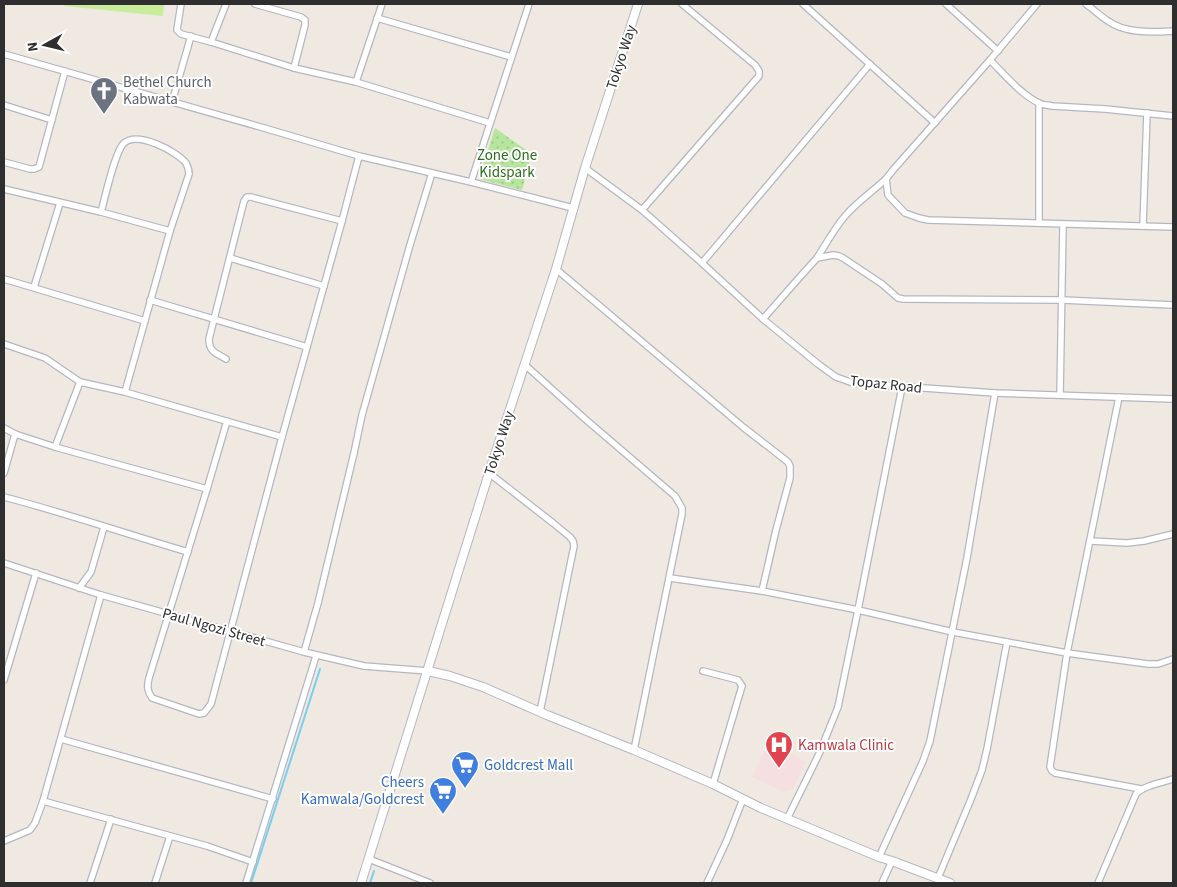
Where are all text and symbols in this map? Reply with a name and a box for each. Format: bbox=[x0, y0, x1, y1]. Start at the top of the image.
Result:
north arrow bbox=[20, 20, 70, 70]
street label: Tokyo Way bbox=[601, 22, 642, 92]
text: N bbox=[23, 41, 44, 53]
place label: Bethel Church Kabwata bbox=[123, 72, 212, 110]
church icon: Bethel Church Kabwata bbox=[89, 76, 119, 115]
park label: Zone One Kidspark bbox=[477, 145, 537, 183]
street label: Topaz Road bbox=[849, 370, 923, 399]
street label: Tokyo Way bbox=[479, 408, 520, 478]
street label: Paul Ngozi Street bbox=[160, 603, 268, 652]
hospital icon: Kamwala Clinic bbox=[764, 730, 794, 769]
place label: Kamwala Clinic bbox=[798, 735, 894, 756]
supermarket icon: Goldcrest Mall bbox=[450, 750, 480, 789]
place label: Goldcrest Mall bbox=[484, 755, 573, 776]
place label: Cheers Kamwala/Goldcrest bbox=[301, 772, 424, 810]
supermarket icon: Cheers Kamwala/Goldcrest bbox=[428, 776, 458, 815]

